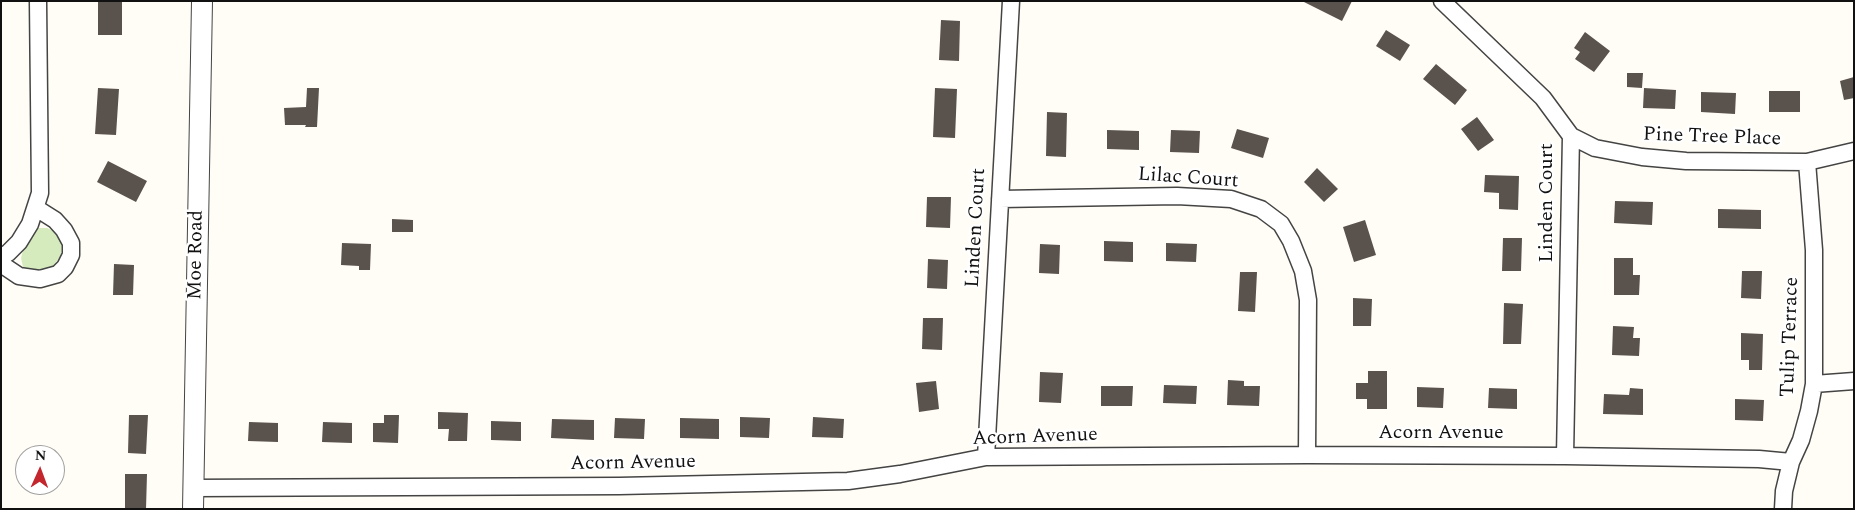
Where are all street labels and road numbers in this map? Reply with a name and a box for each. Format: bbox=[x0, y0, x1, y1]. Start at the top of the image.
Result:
street label: Pine Tree Place bbox=[1643, 124, 1781, 152]
street label: Linden Court bbox=[1536, 143, 1560, 263]
street label: Lilac Court bbox=[1137, 164, 1239, 194]
street label: Linden Court bbox=[962, 168, 992, 288]
street label: Moe Road bbox=[184, 210, 210, 300]
street label: Tulip Terrace bbox=[1777, 276, 1805, 398]
street label: Acorn Avenue bbox=[1378, 422, 1504, 446]
street label: Acorn Avenue bbox=[972, 424, 1098, 452]
street label: Acorn Avenue bbox=[570, 451, 696, 477]

